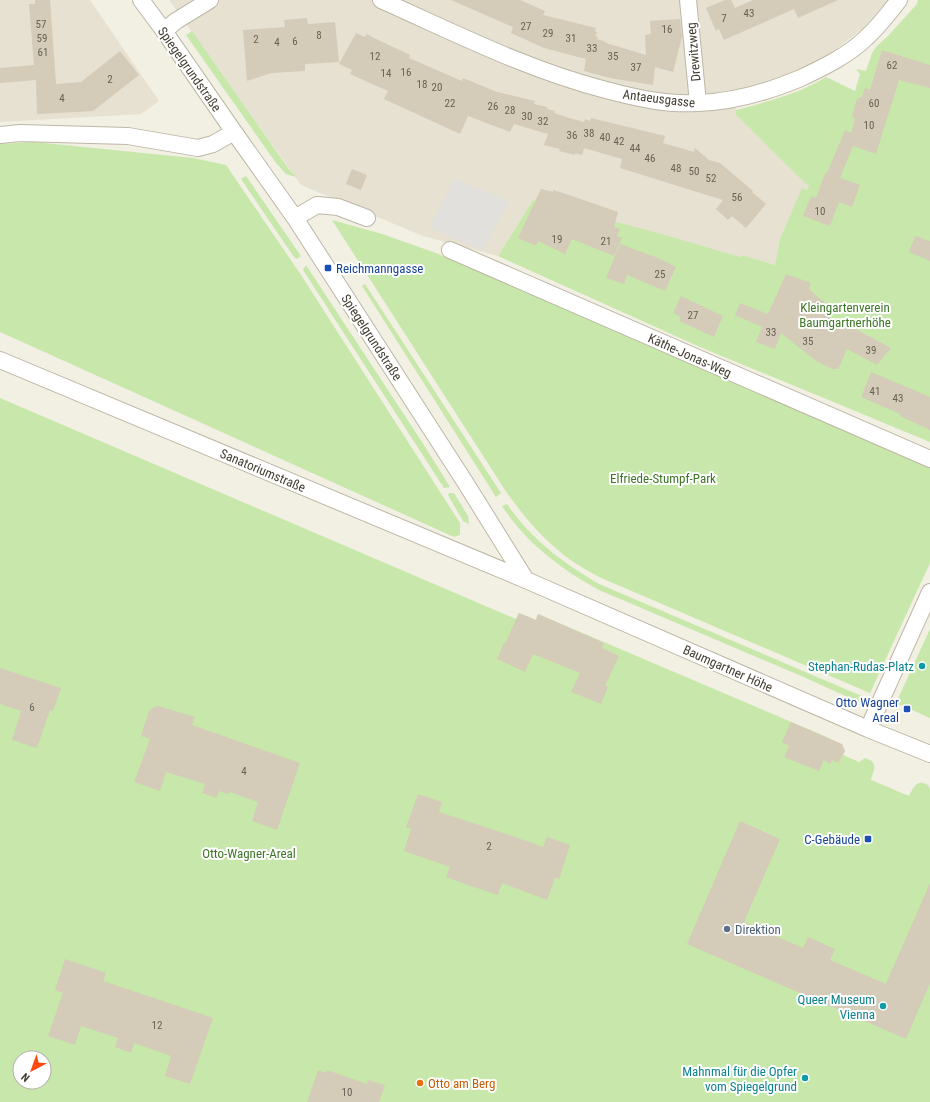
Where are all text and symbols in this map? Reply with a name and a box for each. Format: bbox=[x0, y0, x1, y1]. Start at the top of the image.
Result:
house number: 43 bbox=[744, 7, 754, 20]
house number: 7 bbox=[721, 12, 727, 25]
house number: 57 bbox=[36, 18, 46, 31]
house number: 27 bbox=[521, 20, 531, 33]
street label: Drewitzweg bbox=[683, 22, 704, 82]
house number: 16 bbox=[662, 23, 672, 36]
street label: Spiegelgrundstraße bbox=[155, 24, 224, 114]
house number: 29 bbox=[543, 27, 553, 40]
house number: 8 bbox=[316, 29, 322, 42]
house number: 59 bbox=[37, 32, 47, 45]
house number: 31 bbox=[566, 32, 576, 45]
house number: 2 bbox=[253, 33, 259, 46]
house number: 6 bbox=[292, 35, 298, 48]
house number: 4 bbox=[274, 36, 280, 49]
house number: 33 bbox=[587, 42, 597, 55]
house number: 61 bbox=[38, 46, 48, 59]
house number: 12 bbox=[370, 50, 380, 63]
house number: 35 bbox=[608, 50, 618, 63]
house number: 62 bbox=[887, 59, 897, 72]
house number: 37 bbox=[631, 61, 641, 74]
house number: 16 bbox=[401, 66, 411, 79]
house number: 14 bbox=[381, 67, 392, 80]
house number: 2 bbox=[107, 73, 113, 86]
house number: 18 bbox=[417, 78, 427, 91]
house number: 20 bbox=[432, 81, 442, 94]
street label: Antaeusgasse bbox=[622, 87, 696, 110]
house number: 4 bbox=[59, 92, 65, 105]
house number: 22 bbox=[445, 97, 455, 110]
house number: 60 bbox=[869, 97, 879, 110]
house number: 26 bbox=[488, 100, 498, 113]
house number: 28 bbox=[505, 104, 515, 117]
house number: 30 bbox=[522, 110, 532, 123]
house number: 32 bbox=[538, 115, 548, 128]
house number: 10 bbox=[864, 119, 874, 132]
house number: 38 bbox=[584, 127, 594, 140]
house number: 36 bbox=[567, 129, 577, 142]
house number: 40 bbox=[600, 131, 610, 144]
house number: 42 bbox=[614, 135, 624, 148]
house number: 44 bbox=[630, 142, 641, 155]
house number: 46 bbox=[645, 152, 655, 165]
house number: 48 bbox=[671, 162, 681, 175]
house number: 50 bbox=[689, 165, 699, 178]
house number: 52 bbox=[706, 172, 716, 185]
house number: 56 bbox=[732, 191, 742, 204]
house number: 10 bbox=[815, 205, 825, 218]
house number: 19 bbox=[552, 233, 562, 246]
house number: 21 bbox=[601, 235, 611, 248]
place label: Reichmanngasse bbox=[336, 261, 423, 276]
marker: Reichmanngasse bbox=[323, 263, 333, 273]
house number: 25 bbox=[655, 268, 665, 281]
street label: Spiegelgrundstraße bbox=[338, 291, 405, 383]
park label: Kleingartenverein Baumgartnerhöhe bbox=[799, 300, 891, 330]
house number: 27 bbox=[688, 309, 698, 322]
house number: 33 bbox=[766, 326, 776, 339]
street label: Käthe-Jonas-Weg bbox=[646, 330, 734, 381]
house number: 35 bbox=[803, 335, 813, 348]
house number: 39 bbox=[866, 344, 876, 357]
house number: 41 bbox=[870, 385, 880, 398]
house number: 43 bbox=[893, 392, 903, 405]
street label: Sanatoriumstraße bbox=[218, 446, 308, 495]
park label: Elfriede-Stumpf-Park bbox=[610, 471, 716, 486]
street label: Baumgartner Höhe bbox=[681, 642, 775, 695]
place label: Stephan-Rudas-Platz bbox=[808, 659, 914, 674]
marker: Stephan-Rudas-Platz bbox=[917, 661, 927, 671]
place label: Otto Wagner Areal bbox=[835, 695, 899, 725]
house number: 6 bbox=[29, 701, 35, 714]
marker: Otto Wagner Areal bbox=[902, 704, 912, 714]
house number: 4 bbox=[241, 765, 247, 778]
place label: C-Gebäude bbox=[804, 832, 860, 847]
marker: C-Gebäude bbox=[863, 834, 873, 844]
house number: 2 bbox=[486, 840, 492, 853]
park label: Otto-Wagner-Areal bbox=[202, 846, 296, 861]
place label: Direktion bbox=[735, 922, 781, 937]
marker: Direktion bbox=[722, 924, 732, 934]
place label: Queer Museum Vienna bbox=[798, 992, 875, 1022]
marker: Queer Museum Vienna bbox=[878, 1001, 888, 1011]
house number: 12 bbox=[152, 1019, 162, 1032]
north arrow bbox=[12, 1050, 52, 1090]
place label: Mahnmal für die Opfer vom Spiegelgrund bbox=[682, 1064, 797, 1094]
text: N bbox=[19, 1070, 33, 1084]
marker: Mahnmal für die Opfer vom Spiegelgrund bbox=[800, 1073, 810, 1083]
place label: Otto am Berg bbox=[428, 1076, 495, 1091]
marker: Otto am Berg bbox=[415, 1078, 425, 1088]
house number: 10 bbox=[342, 1086, 352, 1099]

